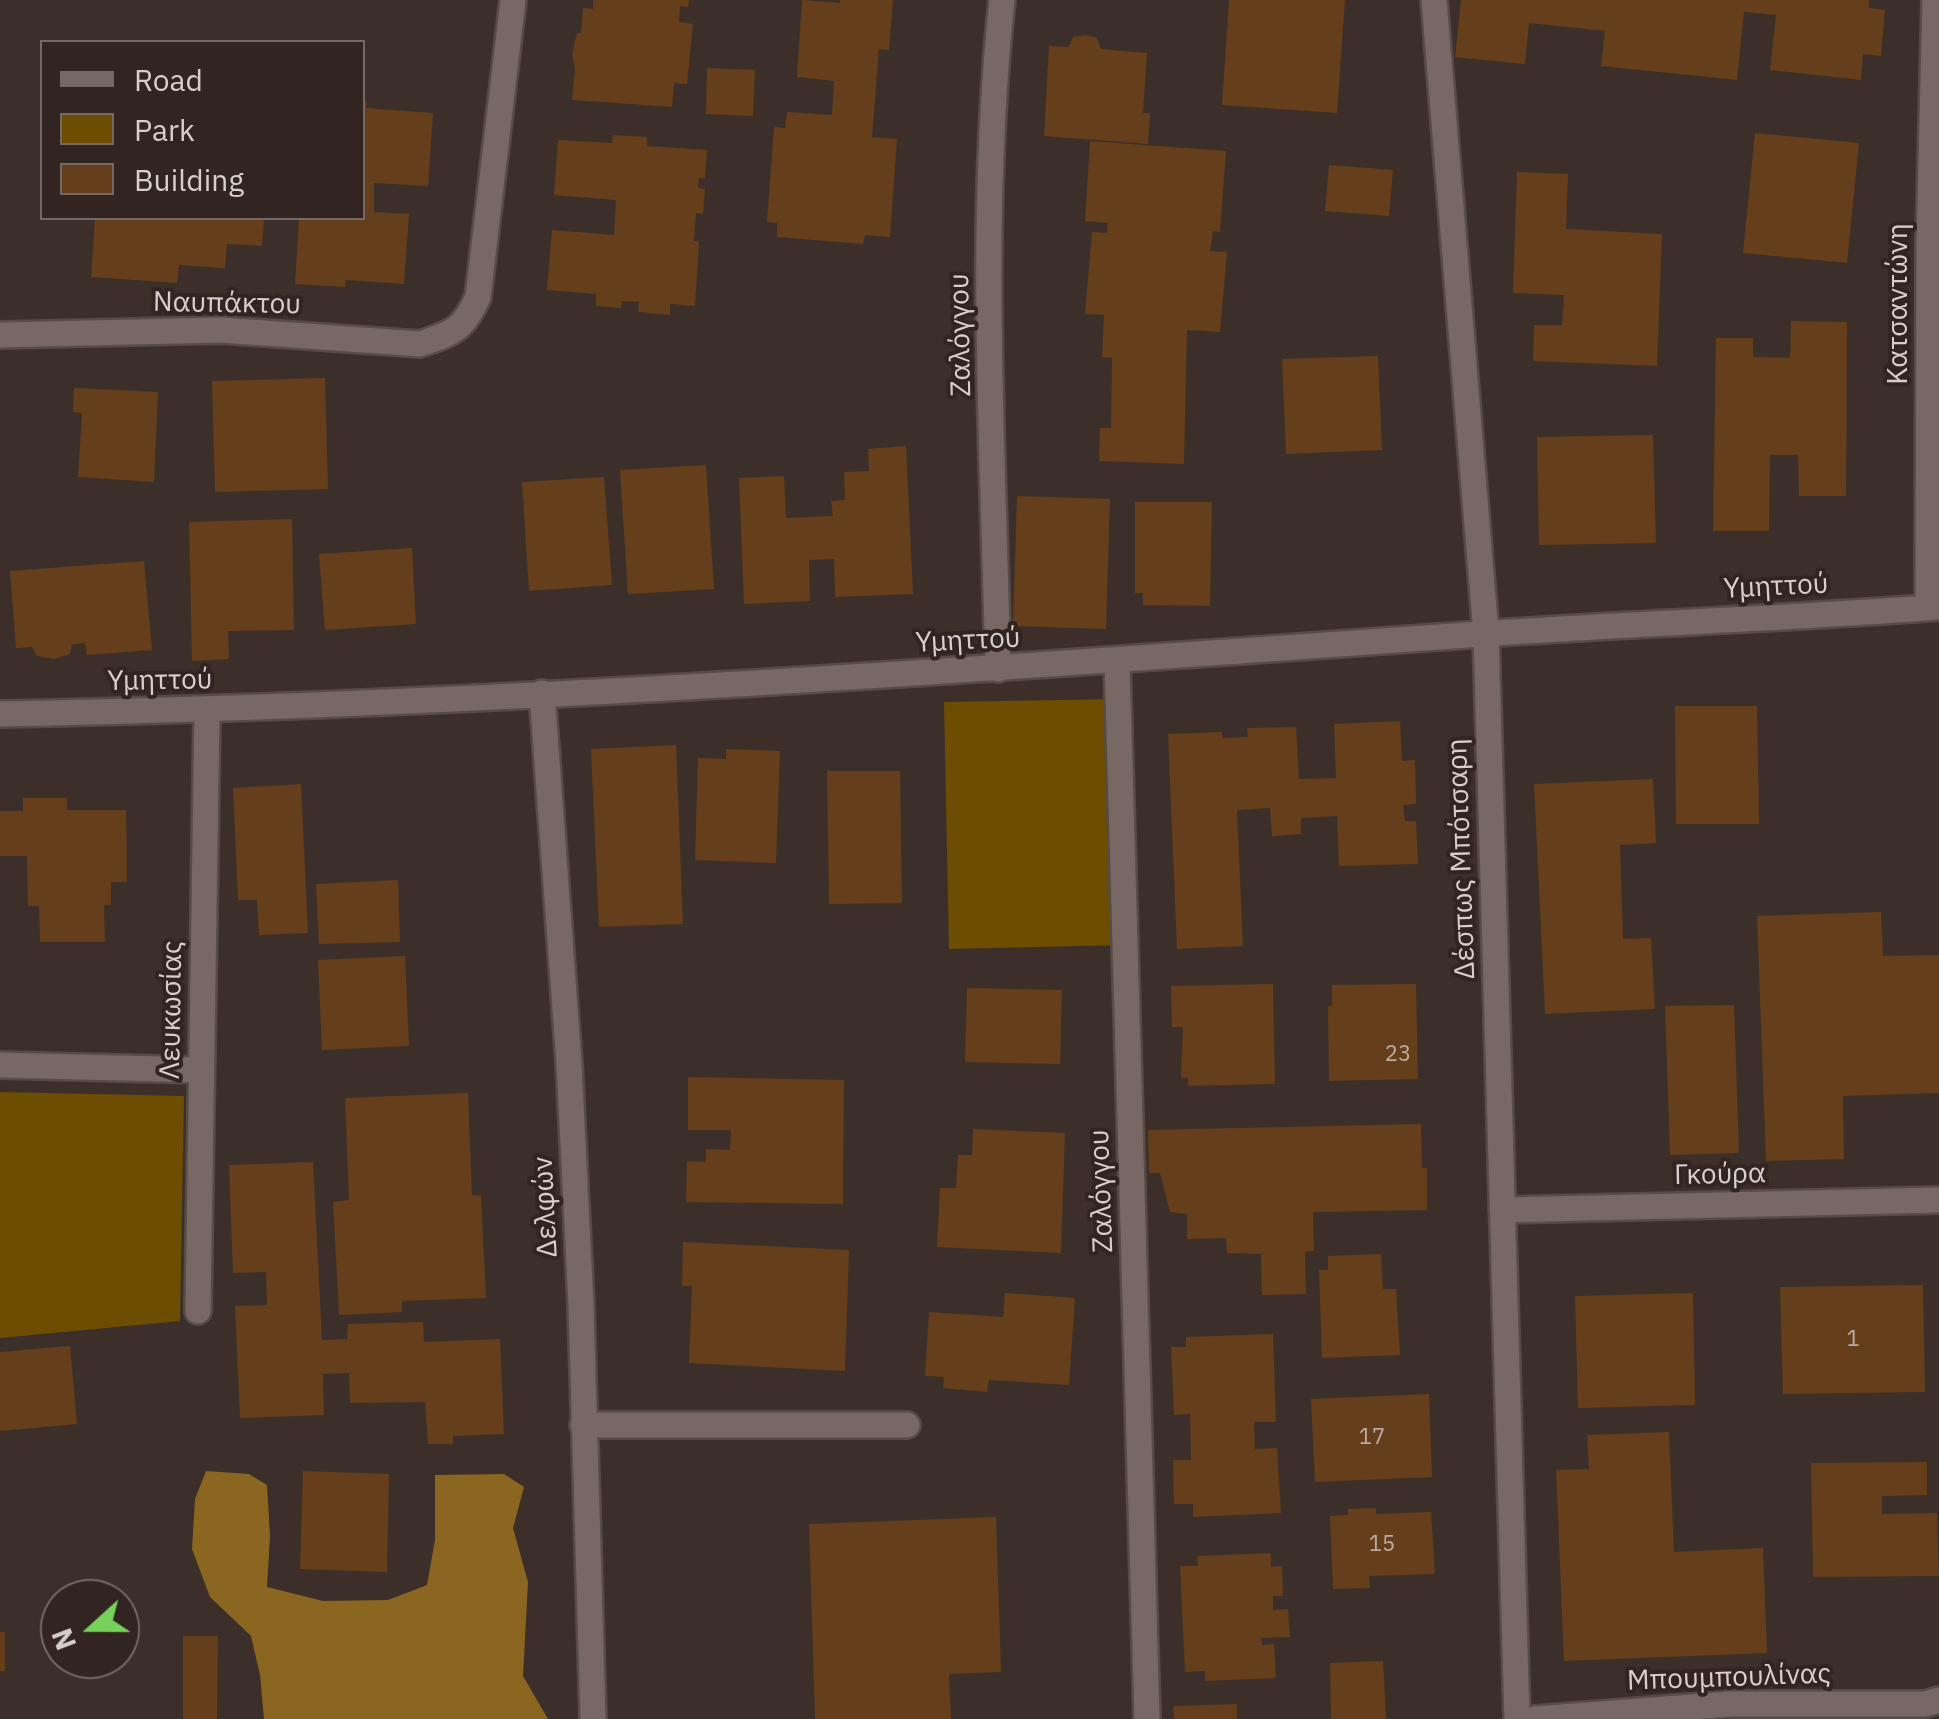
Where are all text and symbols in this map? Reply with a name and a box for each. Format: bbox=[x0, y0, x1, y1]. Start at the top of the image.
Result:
legend bbox=[40, 40, 365, 220]
text: Road bbox=[134, 60, 203, 99]
text: Park bbox=[134, 110, 195, 149]
text: Building bbox=[134, 160, 244, 199]
street label: Κατσαντώνη bbox=[1882, 223, 1916, 385]
street label: Ζαλόγγου bbox=[943, 273, 979, 397]
street label: Ναυπάκτου bbox=[153, 286, 301, 322]
street label: Υμηττού bbox=[1723, 567, 1829, 607]
street label: Υμηττού bbox=[915, 621, 1021, 661]
street label: Υμηττού bbox=[107, 663, 213, 699]
street label: Δέσπως Μπότσαρη bbox=[1441, 738, 1483, 980]
street label: Λευκωσίας bbox=[154, 940, 190, 1080]
house number: 23 bbox=[1385, 1042, 1411, 1068]
street label: Ζαλόγγου bbox=[1083, 1129, 1121, 1253]
street label: Δελφών bbox=[527, 1156, 565, 1258]
street label: Γκούρα bbox=[1674, 1157, 1766, 1193]
house number: 1 bbox=[1846, 1327, 1860, 1353]
house number: 17 bbox=[1359, 1425, 1385, 1451]
house number: 15 bbox=[1369, 1532, 1395, 1558]
north arrow bbox=[40, 1579, 140, 1679]
text: N bbox=[42, 1623, 84, 1655]
street label: Μπουμπουλίνας bbox=[1626, 1658, 1832, 1698]

